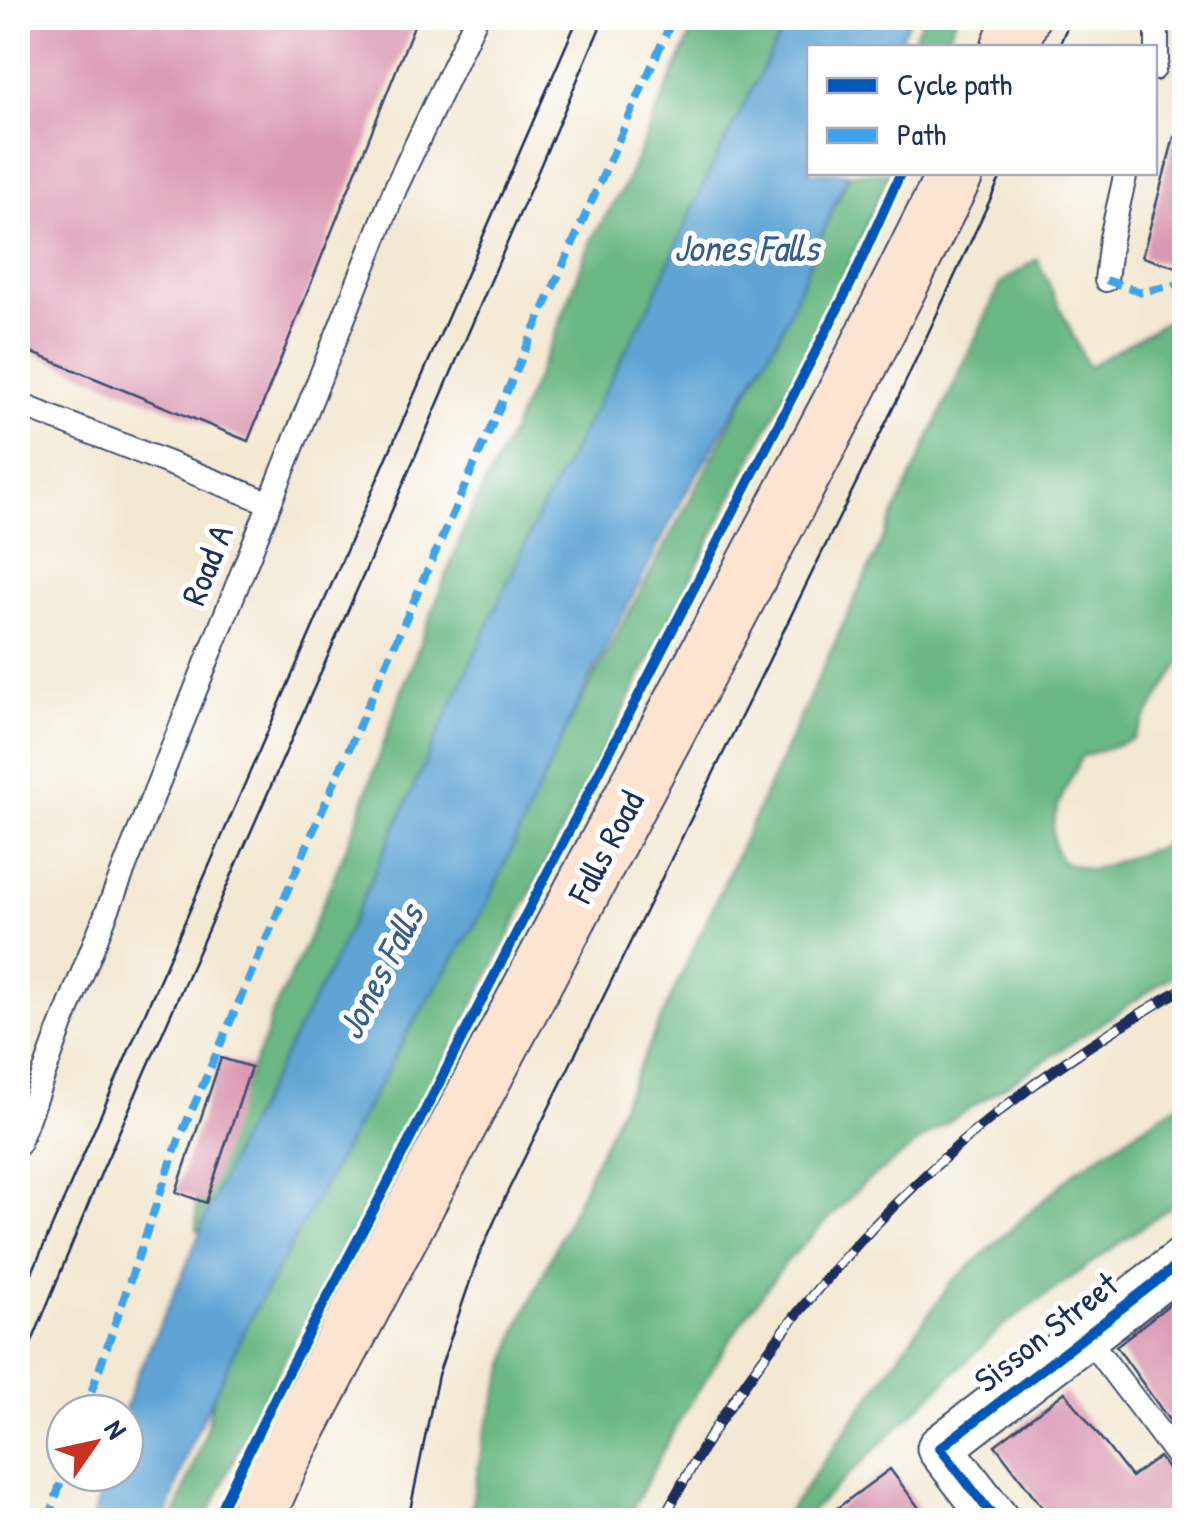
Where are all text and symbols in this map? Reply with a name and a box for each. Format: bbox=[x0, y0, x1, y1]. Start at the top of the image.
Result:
legend bbox=[807, 45, 1157, 175]
text: Cycle path bbox=[897, 64, 1012, 104]
text: Path bbox=[897, 114, 946, 154]
water label: Jones Falls bbox=[673, 221, 822, 273]
street label: Road A bbox=[169, 518, 244, 612]
street label: Falls Road bbox=[556, 782, 655, 912]
water label: Jones Falls bbox=[323, 892, 437, 1048]
street label: Sisson Street bbox=[964, 1260, 1128, 1403]
north arrow bbox=[45, 1393, 145, 1493]
text: N bbox=[96, 1412, 136, 1446]

